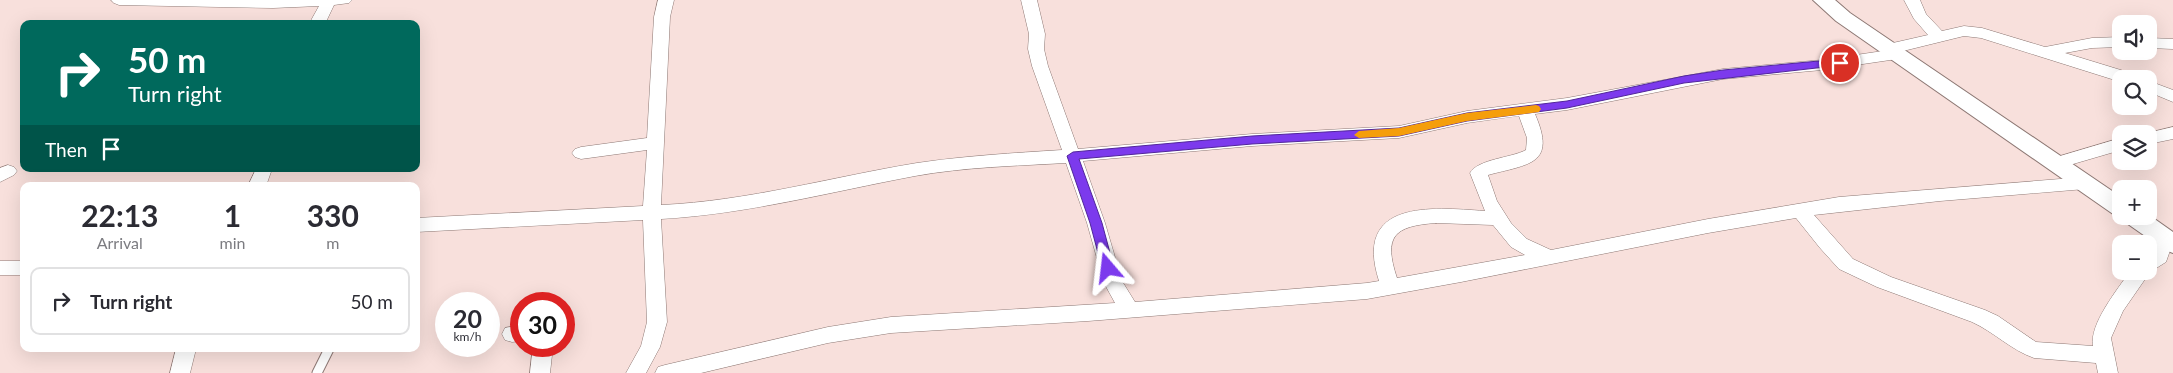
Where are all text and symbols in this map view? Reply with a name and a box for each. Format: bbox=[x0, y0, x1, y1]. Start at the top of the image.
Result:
map controls bbox=[2112, 15, 2157, 280]
button: sound bbox=[2112, 15, 2157, 60]
text: 50 m bbox=[128, 38, 206, 80]
icon: right bbox=[45, 40, 110, 105]
pin bbox=[1819, 42, 1861, 84]
icon: arrive bbox=[1826, 49, 1854, 77]
button: search bbox=[2112, 70, 2157, 115]
text: Turn right bbox=[128, 80, 222, 107]
button: layers bbox=[2112, 125, 2157, 170]
icon: arrive bbox=[97, 135, 125, 163]
text: Then bbox=[45, 138, 87, 161]
button: + bbox=[2112, 180, 2157, 225]
text: 22:13 bbox=[81, 197, 158, 233]
text: 1 bbox=[224, 197, 241, 233]
text: 330 bbox=[307, 197, 359, 233]
text: Arrival bbox=[97, 233, 143, 252]
text: min bbox=[220, 233, 246, 252]
text: m bbox=[326, 233, 339, 252]
button: − bbox=[2112, 235, 2157, 280]
position arrow bbox=[1081, 241, 1133, 293]
icon: right bbox=[47, 287, 75, 315]
text: Turn right bbox=[90, 290, 172, 313]
text: 50 m bbox=[350, 290, 393, 313]
speed limit sign: 30 bbox=[510, 292, 575, 357]
text: 20 bbox=[453, 303, 482, 333]
text: km/h bbox=[453, 329, 482, 344]

